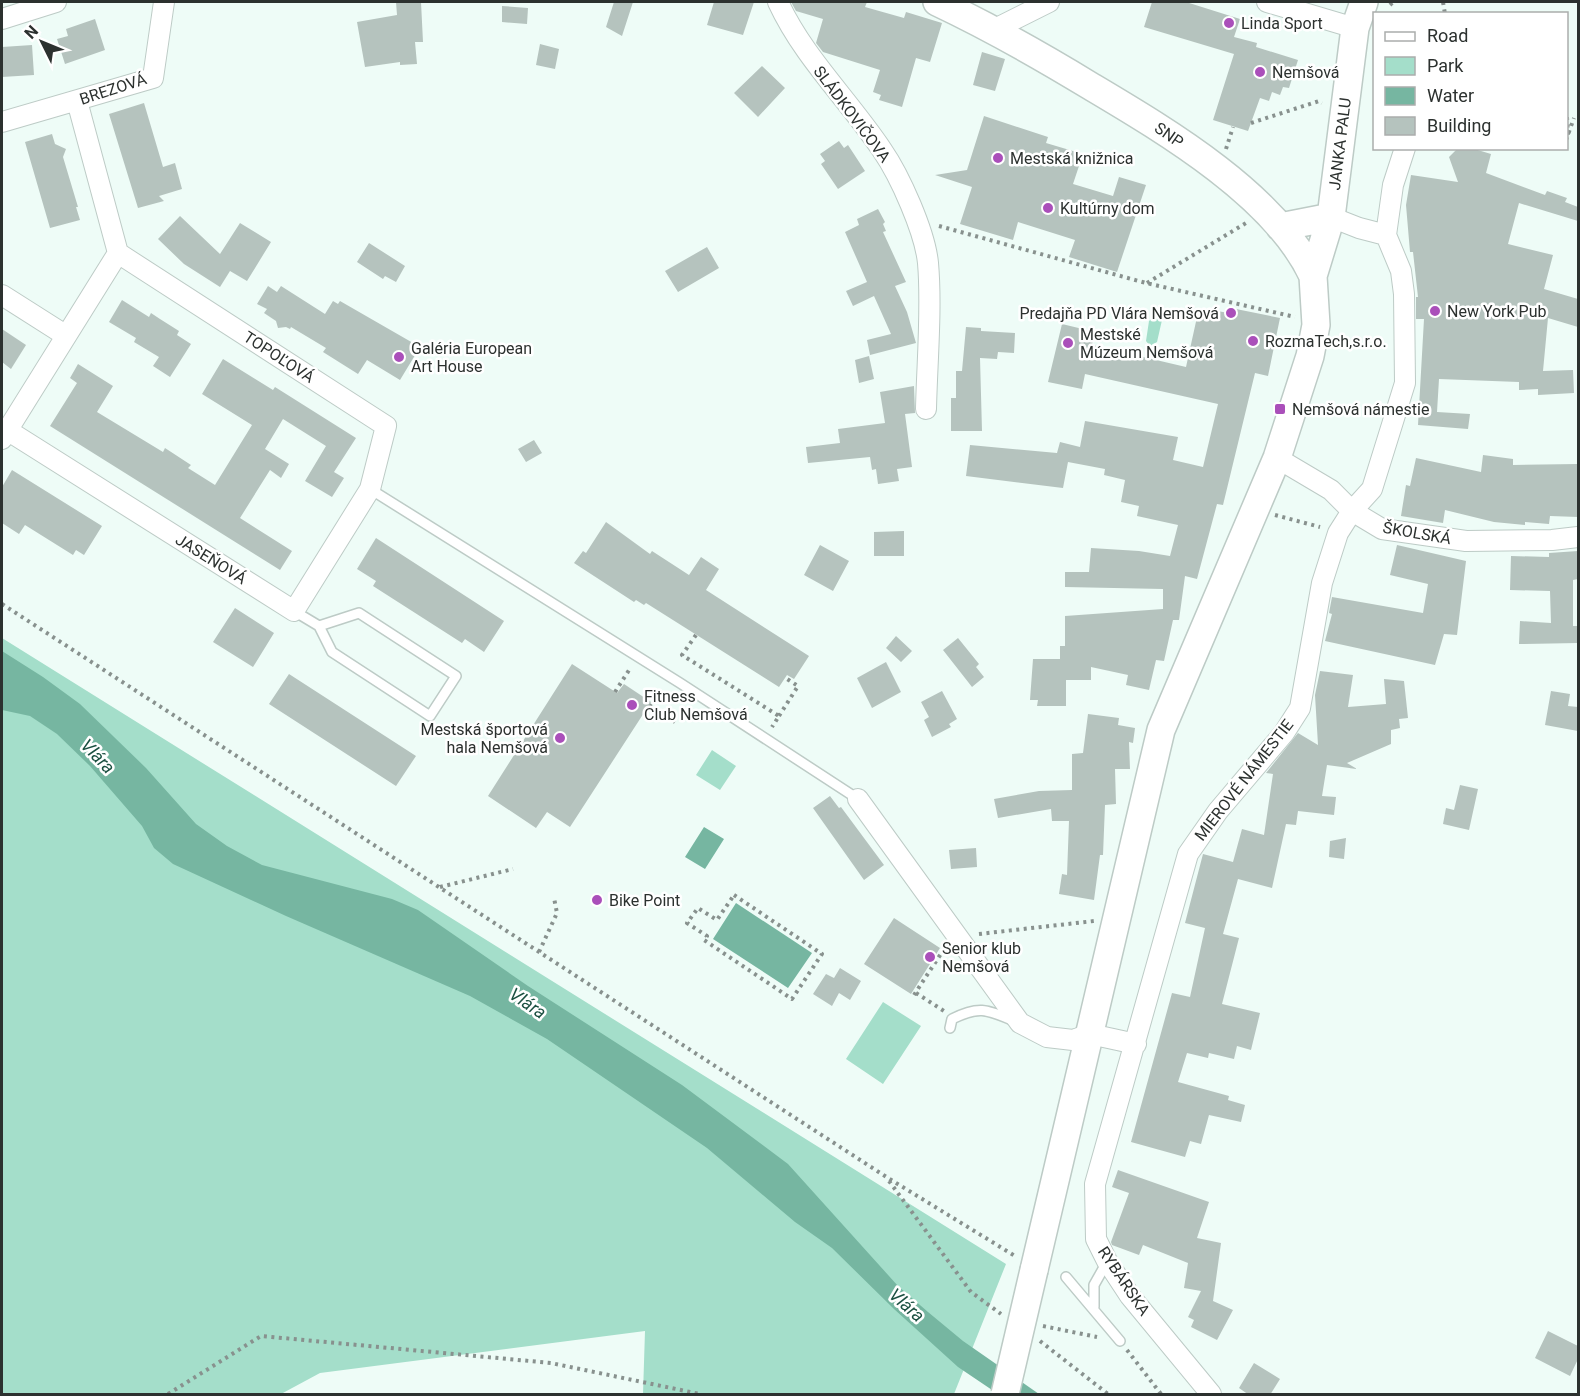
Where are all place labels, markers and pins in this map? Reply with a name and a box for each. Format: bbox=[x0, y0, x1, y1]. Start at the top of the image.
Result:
place label: Linda Sport bbox=[1241, 14, 1323, 33]
marker: Linda Sport bbox=[1222, 16, 1236, 30]
place label: Nemšová bbox=[1272, 63, 1340, 82]
marker: Nemšová bbox=[1253, 65, 1267, 79]
place label: Mestská knižnica bbox=[1010, 149, 1134, 168]
marker: Mestská knižnica bbox=[991, 151, 1005, 165]
place label: Kultúrny dom bbox=[1060, 199, 1155, 218]
marker: Kultúrny dom bbox=[1041, 201, 1055, 215]
place label: New York Pub bbox=[1447, 302, 1547, 321]
place label: Predajňa PD Vlára Nemšová bbox=[1019, 304, 1219, 323]
marker: New York Pub bbox=[1428, 304, 1442, 318]
marker: Predajňa PD Vlára Nemšová bbox=[1224, 306, 1238, 320]
place label: Mestské Múzeum Nemšová bbox=[1080, 325, 1213, 362]
place label: RozmaTech,s.r.o. bbox=[1265, 332, 1387, 351]
marker: RozmaTech,s.r.o. bbox=[1246, 334, 1260, 348]
marker: Mestské Múzeum Nemšová bbox=[1061, 336, 1075, 350]
place label: Galéria European Art House bbox=[411, 339, 532, 376]
marker: Galéria European Art House bbox=[392, 350, 406, 364]
place label: Nemšová námestie bbox=[1292, 400, 1429, 419]
marker: Nemšová námestie bbox=[1273, 402, 1287, 416]
place label: Fitness Club Nemšová bbox=[644, 687, 748, 724]
marker: Fitness Club Nemšová bbox=[625, 698, 639, 712]
place label: Mestská športová hala Nemšová bbox=[420, 720, 548, 757]
marker: Mestská športová hala Nemšová bbox=[553, 731, 567, 745]
place label: Bike Point bbox=[609, 891, 680, 910]
marker: Bike Point bbox=[590, 893, 604, 907]
place label: Senior klub Nemšová bbox=[942, 939, 1021, 976]
marker: Senior klub Nemšová bbox=[923, 950, 937, 964]

